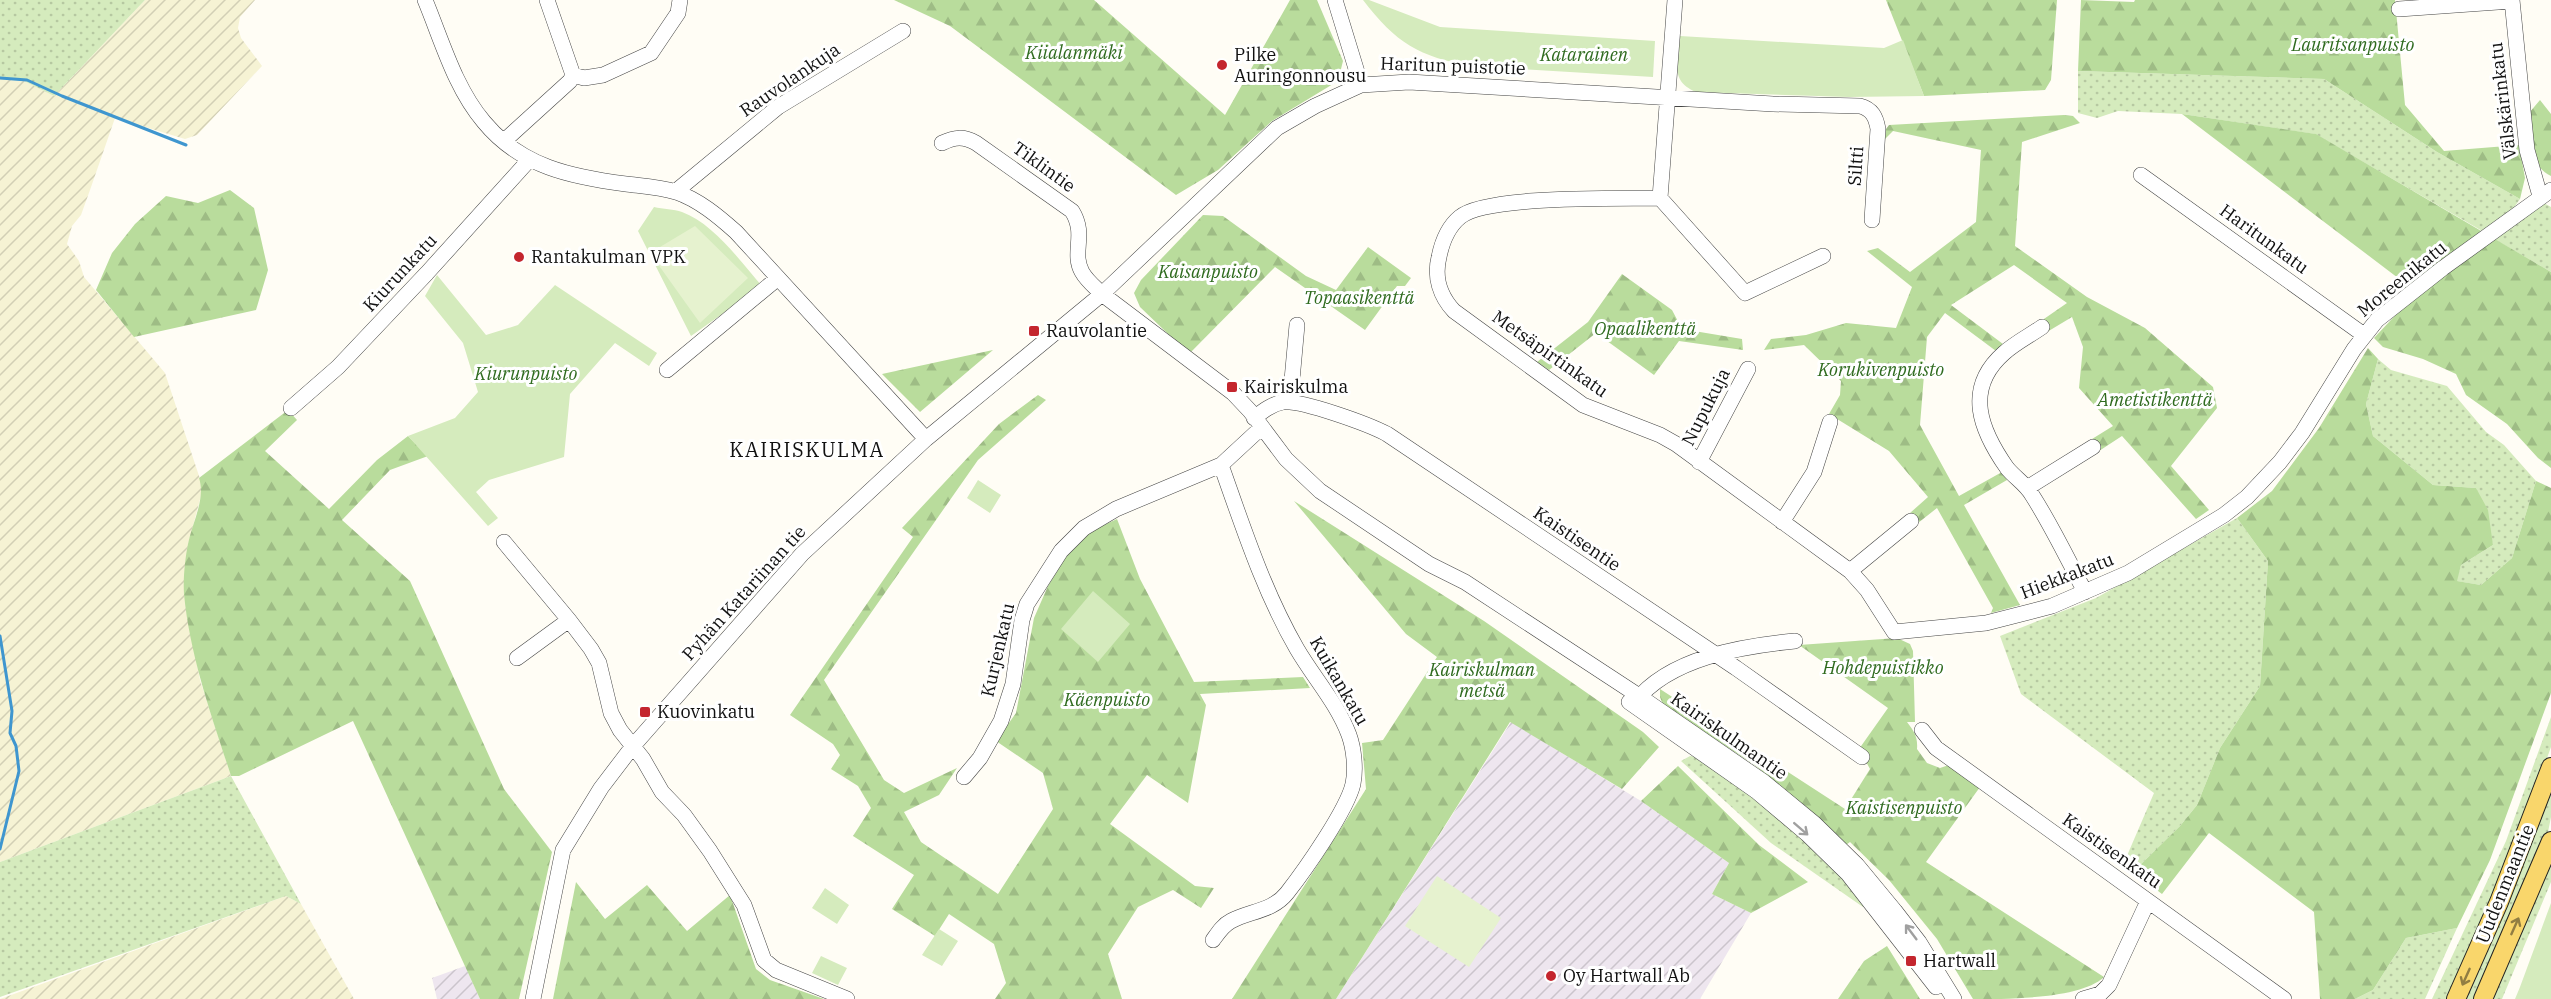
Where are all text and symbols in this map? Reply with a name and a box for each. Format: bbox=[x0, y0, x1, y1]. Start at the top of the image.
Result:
park label: Lauritsanpuisto bbox=[2291, 33, 2414, 56]
street label: Rauvolankuja bbox=[735, 38, 844, 122]
park label: Kiialanmäki bbox=[1024, 41, 1123, 64]
street label: Välskärinkatu bbox=[2484, 41, 2521, 161]
place label: Pilke Auringonnousu bbox=[1234, 43, 1366, 87]
park label: Katarainen bbox=[1539, 43, 1629, 66]
street label: Haritun puistotie bbox=[1380, 51, 1526, 80]
marker: Pilke Auringonnousu bbox=[1215, 58, 1229, 72]
street label: Tiklintie bbox=[1008, 136, 1080, 197]
street label: Siltti bbox=[1843, 145, 1868, 187]
street label: Haritunkatu bbox=[2215, 199, 2313, 279]
street label: Kiurunkatu bbox=[358, 229, 442, 316]
street label: Moreenikatu bbox=[2353, 236, 2451, 322]
place label: Rantakulman VPK bbox=[531, 245, 686, 268]
marker: Rantakulman VPK bbox=[512, 250, 526, 264]
park label: Kaisanpuisto bbox=[1157, 260, 1258, 283]
park label: Topaasikenttä bbox=[1304, 286, 1414, 309]
street label: Metsäpirtinkatu bbox=[1488, 305, 1613, 402]
park label: Opaalikenttä bbox=[1594, 317, 1696, 340]
place label: Rauvolantie bbox=[1046, 319, 1147, 342]
marker: Rauvolantie bbox=[1027, 324, 1041, 338]
park label: Korukivenpuisto bbox=[1817, 358, 1944, 381]
park label: Kiurunpuisto bbox=[474, 362, 577, 385]
street label: Nupukuja bbox=[1676, 364, 1735, 449]
place label: Kairiskulma bbox=[1244, 375, 1348, 398]
marker: Kairiskulma bbox=[1225, 380, 1239, 394]
park label: Ametistikenttä bbox=[2097, 388, 2213, 411]
district label: KAIRISKULMA bbox=[729, 436, 885, 463]
street label: Kaistisentie bbox=[1529, 501, 1625, 576]
street label: Pyhän Katariinan tie bbox=[677, 520, 810, 665]
street label: Hiekkakatu bbox=[2017, 547, 2117, 604]
street label: Kurjenkatu bbox=[976, 601, 1019, 699]
street label: Kuikankatu bbox=[1305, 632, 1374, 729]
park label: Hohdepuistikko bbox=[1821, 656, 1944, 679]
park label: Kairiskulman metsä bbox=[1428, 658, 1536, 702]
street label: Kairiskulmantie bbox=[1666, 687, 1792, 784]
park label: Käenpuisto bbox=[1063, 688, 1150, 711]
place label: Kuovinkatu bbox=[657, 700, 755, 723]
marker: Kuovinkatu bbox=[638, 705, 652, 719]
park label: Kaistisenpuisto bbox=[1845, 796, 1962, 819]
street label: Kaistisenkatu bbox=[2058, 808, 2166, 893]
street label: Uudenmaantie bbox=[2470, 821, 2539, 947]
one-way arrow bbox=[1793, 822, 1808, 836]
one-way arrow bbox=[2510, 918, 2521, 936]
one-way arrow bbox=[1905, 925, 1918, 941]
place label: Hartwall bbox=[1923, 949, 1996, 972]
marker: Hartwall bbox=[1904, 954, 1918, 968]
place label: Oy Hartwall Ab bbox=[1563, 964, 1690, 987]
one-way arrow bbox=[2460, 968, 2471, 986]
marker: Oy Hartwall Ab bbox=[1544, 969, 1558, 983]

